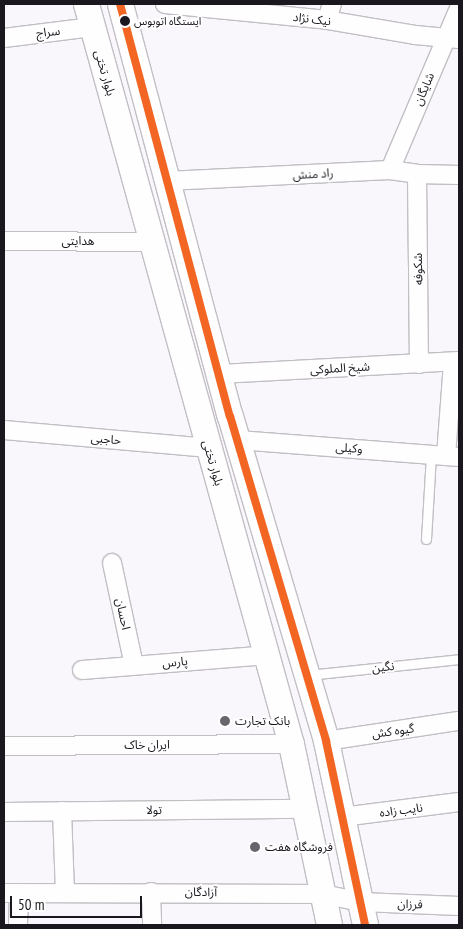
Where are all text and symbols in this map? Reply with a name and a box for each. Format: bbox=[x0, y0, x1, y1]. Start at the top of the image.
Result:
street label: نیک نژاد bbox=[292, 10, 332, 28]
place label: ایستگاه اتوبوس bbox=[134, 14, 201, 28]
marker: ایستگاه اتوبوس bbox=[120, 16, 130, 26]
street label: سراج bbox=[35, 23, 61, 41]
street label: بلوار تختی bbox=[92, 49, 118, 97]
street label: شایگان bbox=[411, 70, 437, 108]
street label: راد منش bbox=[292, 166, 334, 182]
street label: هدایتی bbox=[61, 234, 95, 248]
street label: شکوفه bbox=[411, 253, 425, 285]
street label: شیخ الملوکی bbox=[310, 359, 370, 377]
street label: حاجبی bbox=[90, 430, 122, 448]
street label: بلوار تختی bbox=[200, 439, 226, 487]
street label: وکیلی bbox=[335, 440, 363, 456]
street label: احسان bbox=[113, 597, 133, 631]
street label: پارس bbox=[162, 654, 188, 670]
street label: نگین bbox=[371, 659, 395, 675]
place label: بانک تجارت bbox=[235, 714, 290, 728]
marker: بانک تجارت bbox=[219, 715, 231, 727]
street label: گیوه کش bbox=[371, 721, 415, 741]
street label: ایران خاک bbox=[124, 738, 170, 752]
street label: نایب زاده bbox=[379, 800, 423, 820]
street label: تولا bbox=[146, 803, 162, 817]
place label: فروشگاه هفت bbox=[265, 840, 333, 854]
marker: فروشگاه هفت bbox=[249, 841, 261, 853]
street label: آزادگان bbox=[185, 885, 217, 899]
scale bar bbox=[12, 886, 145, 918]
text: 50 m bbox=[18, 895, 44, 914]
street label: فرزان bbox=[397, 896, 423, 912]

